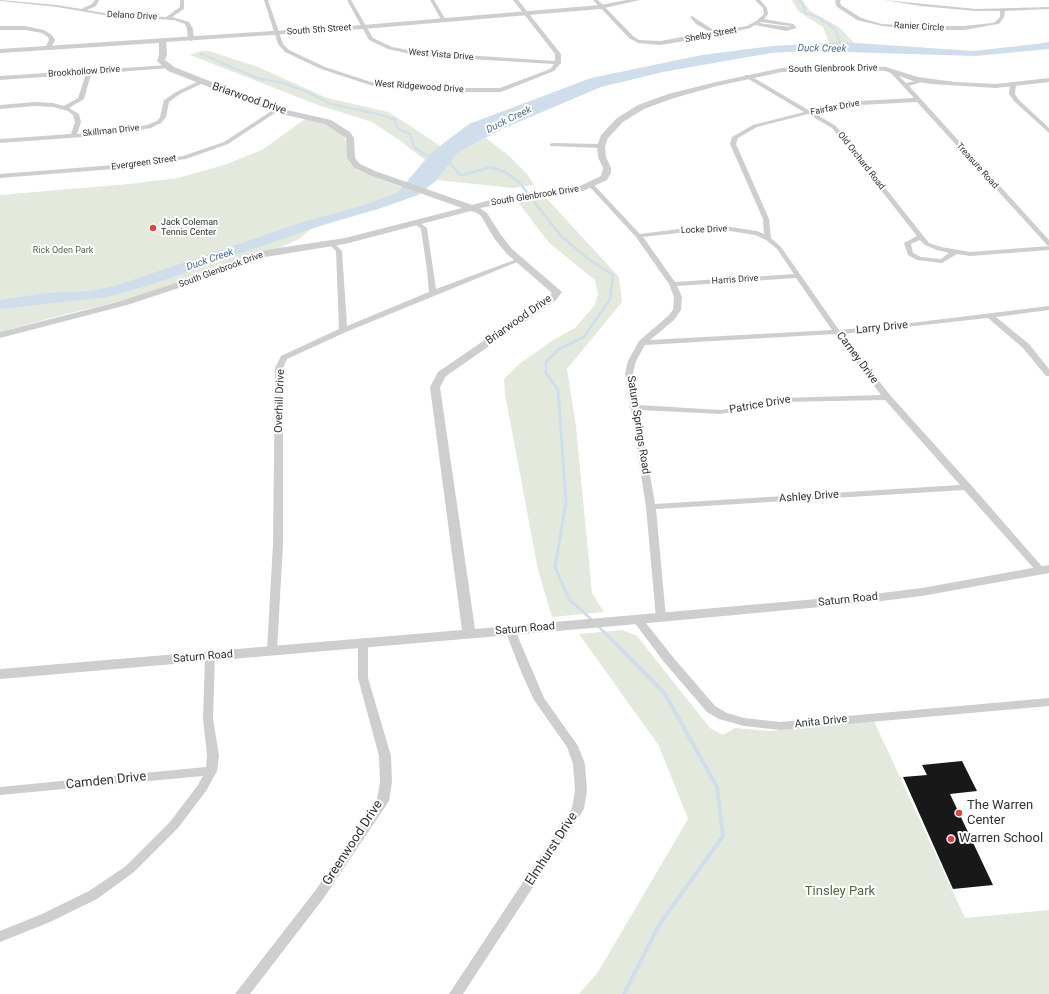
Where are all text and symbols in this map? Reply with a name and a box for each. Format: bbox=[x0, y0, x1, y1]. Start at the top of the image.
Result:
street label: Delano Drive bbox=[107, 9, 157, 23]
street label: Ranier Circle bbox=[894, 20, 944, 34]
street label: South 5th Street bbox=[286, 22, 352, 38]
street label: Shelby Street bbox=[684, 25, 738, 45]
water label: Duck Creek bbox=[797, 43, 847, 55]
street label: West Vista Drive bbox=[408, 47, 474, 63]
street label: South Glenbrook Drive bbox=[788, 63, 878, 75]
street label: Brookhollow Drive bbox=[48, 64, 120, 80]
street label: West Ridgewood Drive bbox=[374, 78, 464, 96]
street label: Briarwood Drive bbox=[210, 80, 288, 118]
street label: Fairfax Drive bbox=[809, 98, 861, 118]
water label: Duck Creek bbox=[484, 104, 534, 136]
street label: Skillman Drive bbox=[82, 123, 140, 139]
street label: Old Orchard Road bbox=[835, 130, 887, 192]
street label: Treasure Road bbox=[954, 141, 1000, 191]
street label: Evergreen Street bbox=[111, 153, 177, 173]
street label: South Glenbrook Drive bbox=[490, 184, 580, 208]
place label: Jack Coleman Tennis Center bbox=[161, 218, 218, 239]
marker: Jack Coleman Tennis Center bbox=[148, 223, 158, 233]
street label: Locke Drive bbox=[681, 224, 727, 236]
park label: Rick Oden Park bbox=[33, 246, 93, 256]
water label: Duck Creek bbox=[185, 246, 235, 274]
street label: South Glenbrook Drive bbox=[177, 250, 265, 290]
street label: Harris Drive bbox=[711, 273, 759, 287]
street label: Briarwood Drive bbox=[483, 292, 555, 348]
street label: Larry Drive bbox=[855, 319, 909, 337]
street label: Carney Drive bbox=[833, 330, 881, 386]
street label: Overhill Drive bbox=[272, 369, 288, 433]
street label: Saturn Springs Road bbox=[624, 375, 652, 475]
street label: Patrice Drive bbox=[728, 393, 792, 417]
street label: Ashley Drive bbox=[779, 488, 839, 506]
street label: Saturn Road bbox=[818, 590, 878, 610]
street label: Saturn Road bbox=[495, 620, 555, 638]
street label: Saturn Road bbox=[173, 648, 233, 666]
street label: Anita Drive bbox=[794, 713, 848, 731]
street label: Camden Drive bbox=[65, 769, 147, 793]
street label: Greenwood Drive bbox=[320, 797, 386, 889]
place label: The Warren Center bbox=[967, 798, 1033, 829]
marker: The Warren Center bbox=[954, 808, 964, 818]
street label: Elmhurst Drive bbox=[523, 809, 581, 889]
place label: Warren School bbox=[959, 831, 1043, 847]
marker: Warren School bbox=[946, 834, 956, 844]
park label: Tinsley Park bbox=[805, 884, 875, 900]

